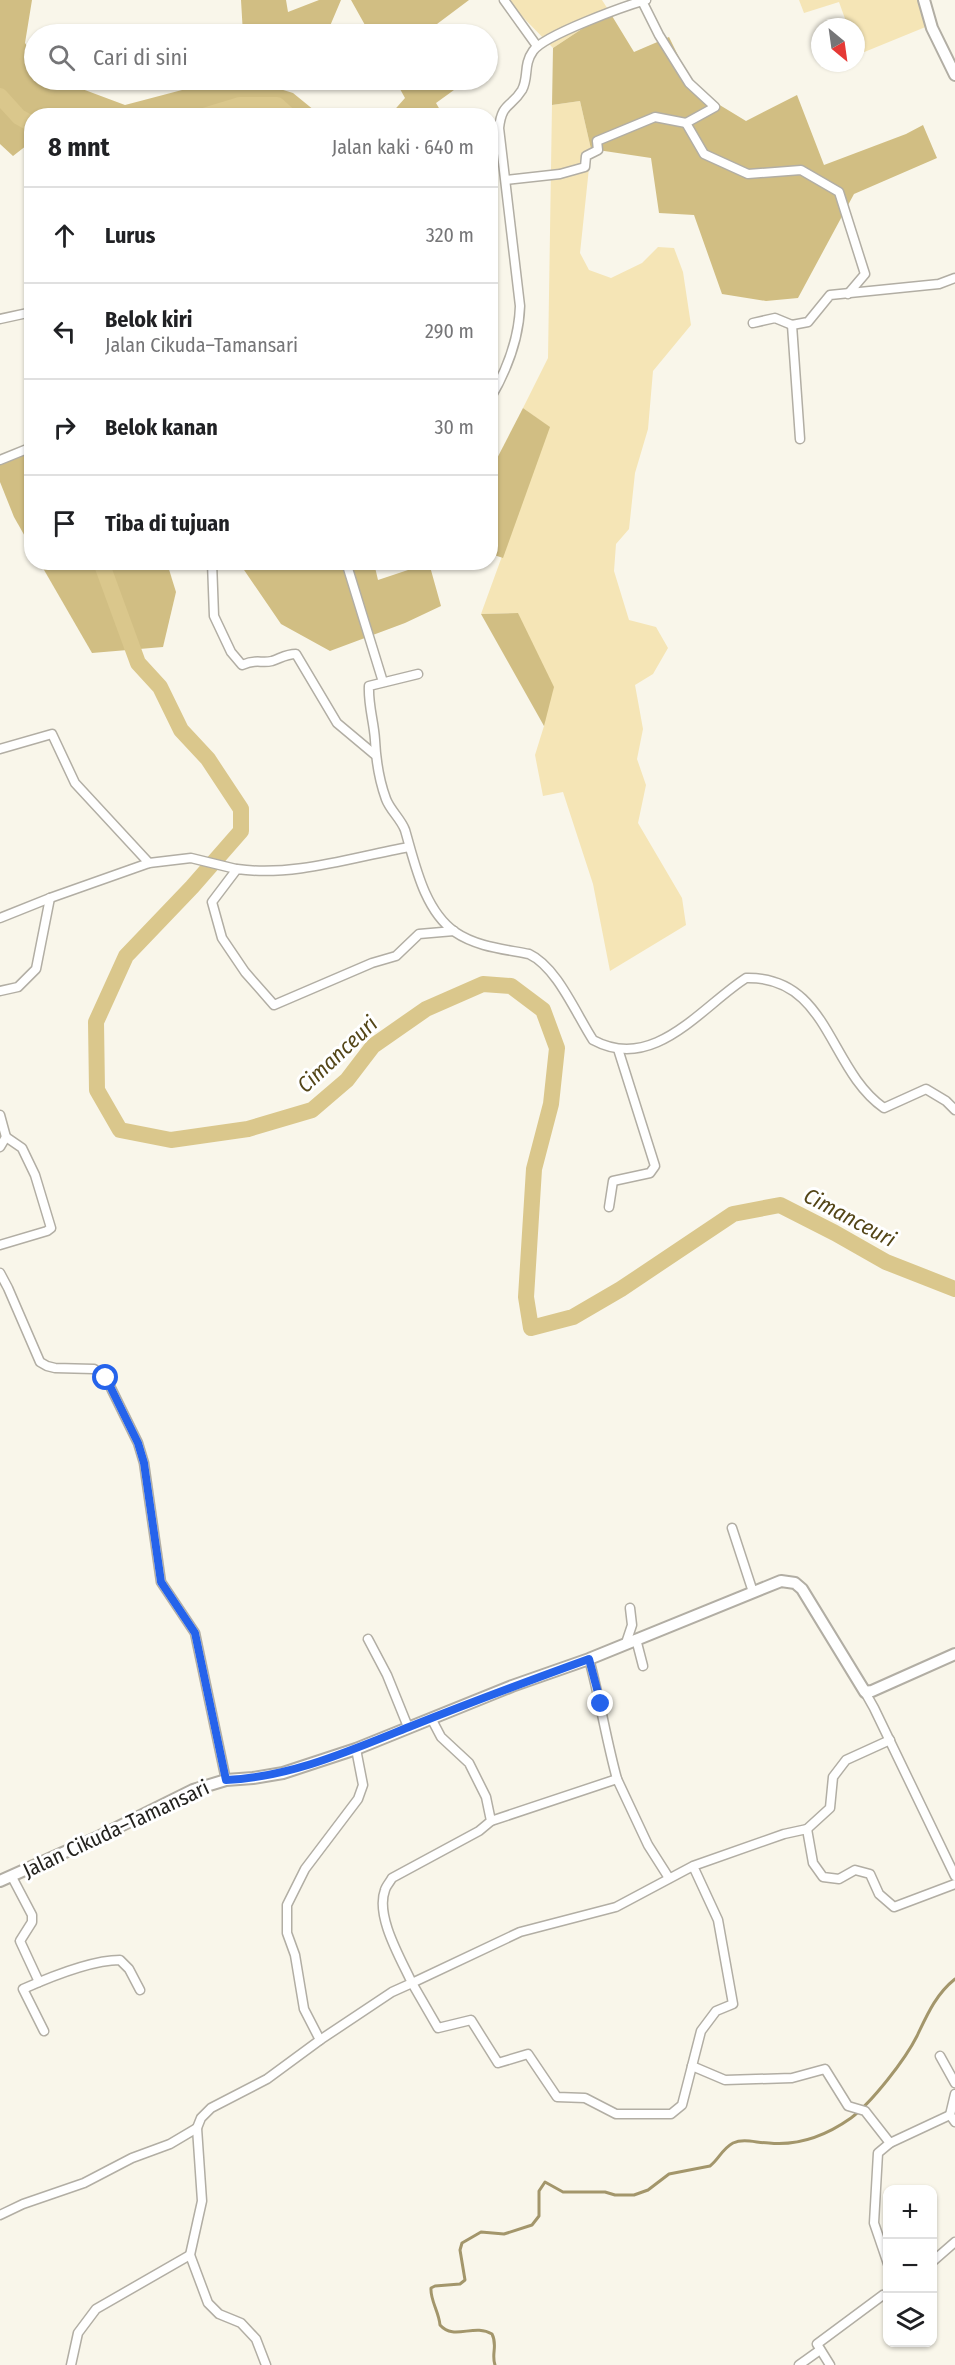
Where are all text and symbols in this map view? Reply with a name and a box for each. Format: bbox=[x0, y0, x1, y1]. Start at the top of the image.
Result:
north arrow bbox=[811, 18, 865, 72]
search box bbox=[24, 24, 498, 90]
icon: search bbox=[45, 41, 78, 74]
text: Cari di sini bbox=[93, 44, 188, 71]
text: 8 mnt bbox=[48, 132, 110, 163]
text: Jalan kaki · 640 m bbox=[332, 135, 474, 159]
icon: ahead bbox=[48, 219, 81, 252]
text: Lurus bbox=[105, 222, 155, 249]
text: 320 m bbox=[426, 223, 474, 247]
text: Belok kiri bbox=[105, 306, 193, 333]
icon: left bbox=[48, 315, 81, 348]
text: 290 m bbox=[425, 319, 474, 343]
text: Jalan Cikuda–Tamansari bbox=[105, 333, 298, 357]
icon: right bbox=[48, 411, 81, 444]
text: Belok kanan bbox=[105, 414, 218, 441]
text: 30 m bbox=[434, 415, 474, 439]
icon: arrive bbox=[48, 507, 81, 540]
text: Tiba di tujuan bbox=[105, 510, 230, 537]
water label: Cimanceuri bbox=[291, 1010, 384, 1098]
water label: Cimanceuri bbox=[799, 1182, 901, 1253]
route start bbox=[92, 1364, 118, 1390]
route end bbox=[587, 1690, 613, 1716]
street label: Jalan Cikuda–Tamansari bbox=[19, 1774, 213, 1884]
map controls bbox=[883, 2185, 937, 2347]
button: + bbox=[883, 2185, 937, 2239]
button: − bbox=[883, 2239, 937, 2293]
button: layers bbox=[883, 2293, 937, 2347]

